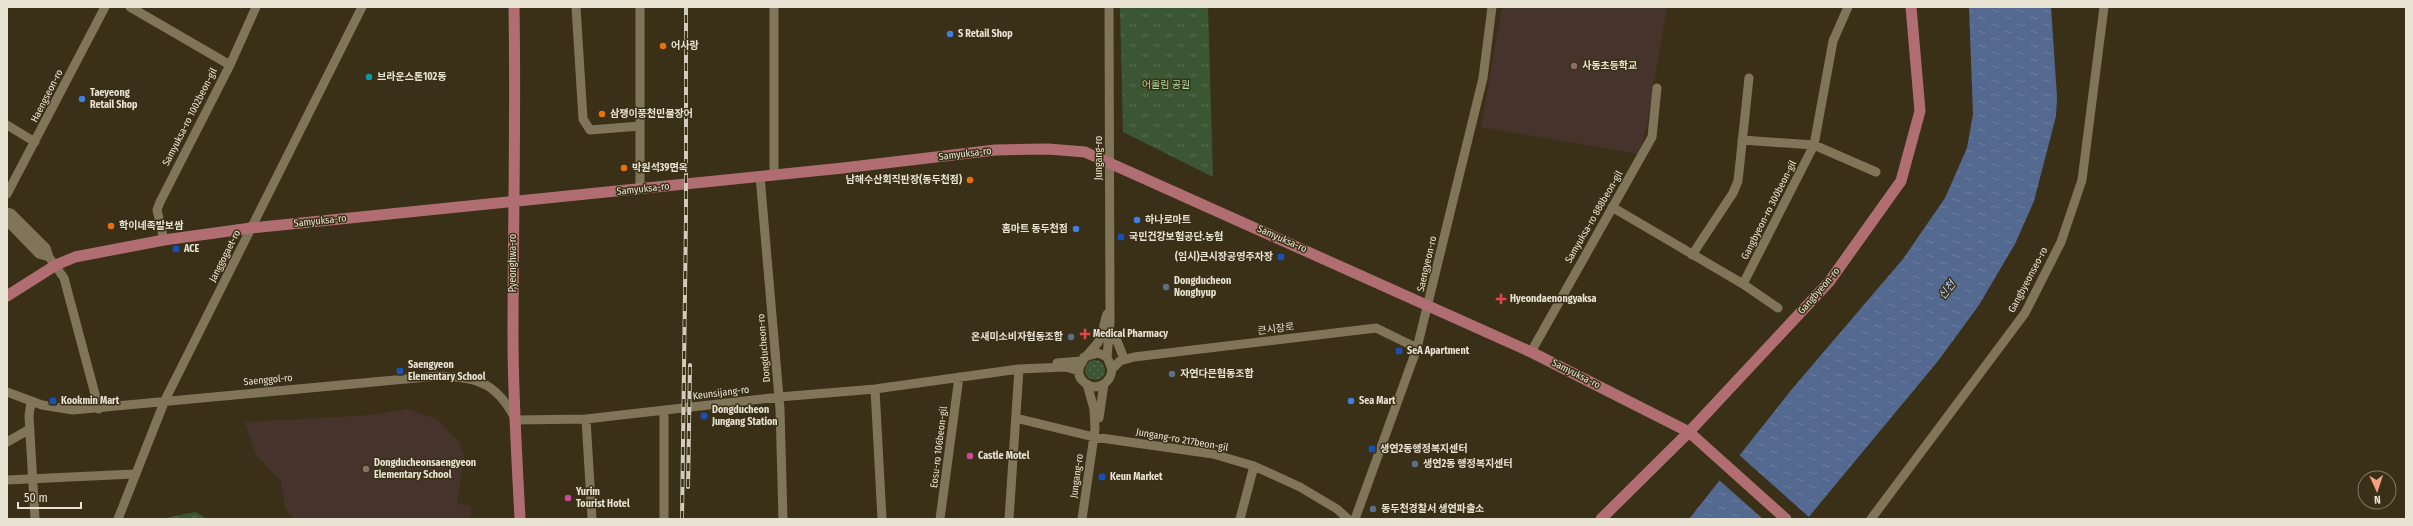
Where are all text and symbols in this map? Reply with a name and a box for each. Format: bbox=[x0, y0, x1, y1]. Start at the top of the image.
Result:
place label: S Retail Shop bbox=[958, 28, 1013, 40]
marker: S Retail Shop bbox=[945, 29, 955, 39]
place label: 어사랑 bbox=[671, 40, 699, 52]
marker: 어사랑 bbox=[658, 41, 668, 51]
place label: 사동초등학교 bbox=[1582, 59, 1637, 72]
marker: 사동초등학교 bbox=[1569, 61, 1579, 71]
street label: Samyuksa-ro 1002beon-gil bbox=[160, 66, 220, 168]
street label: Haengseon-ro bbox=[29, 68, 65, 124]
place label: 브라운스톤102동 bbox=[377, 71, 446, 83]
marker: 브라운스톤102동 bbox=[364, 72, 374, 82]
park label: 어울림 공원 bbox=[1142, 79, 1190, 91]
place label: Taeyeong Retail Shop bbox=[90, 87, 138, 111]
marker: Taeyeong Retail Shop bbox=[77, 94, 87, 104]
place label: 삼쟁이풍천민물장어 bbox=[610, 107, 693, 120]
marker: 삼쟁이풍천민물장어 bbox=[597, 109, 607, 119]
street label: Jungang-ro bbox=[1093, 136, 1105, 180]
street label: Samyuksa-ro bbox=[938, 145, 992, 163]
street label: Gangbyeon-ro 300beon-gil bbox=[1739, 158, 1799, 262]
place label: 박원석39면옥 bbox=[632, 162, 688, 174]
marker: 박원석39면옥 bbox=[619, 163, 629, 173]
street label: Samyuksa-ro 888beon-gil bbox=[1563, 168, 1626, 265]
place label: 남해수산회직판장(동두천점) bbox=[846, 173, 962, 186]
marker: 남해수산회직판장(동두천점) bbox=[965, 175, 975, 185]
street label: Samyuksa-ro bbox=[616, 180, 670, 198]
street label: Samyuksa-ro bbox=[293, 212, 347, 230]
place label: 하나로마트 bbox=[1145, 214, 1191, 226]
marker: 하나로마트 bbox=[1132, 215, 1142, 225]
place label: 학이네족발보쌈 bbox=[119, 219, 183, 232]
marker: 학이네족발보쌈 bbox=[106, 221, 116, 231]
place label: 홈마트 동두천점 bbox=[1002, 222, 1068, 235]
street label: Samyuksa-ro bbox=[1255, 223, 1309, 255]
marker: 홈마트 동두천점 bbox=[1071, 224, 1081, 234]
street label: Janggogaet-ro bbox=[207, 228, 243, 284]
place label: 국민건강보험공단.농협 bbox=[1129, 230, 1223, 243]
marker: 국민건강보험공단.농협 bbox=[1116, 232, 1126, 242]
street label: Pyeonghwa-ro bbox=[507, 234, 519, 292]
street label: Saengyeon-ro bbox=[1415, 235, 1439, 293]
place label: ACE bbox=[183, 243, 200, 255]
marker: ACE bbox=[171, 244, 181, 254]
street label: Gangbyeonseo-ro bbox=[2006, 245, 2050, 315]
place label: (임시)큰시장공영주차장 bbox=[1175, 250, 1273, 263]
marker: (임시)큰시장공영주차장 bbox=[1276, 252, 1286, 262]
street label: Gangbyeon-ro bbox=[1795, 265, 1843, 317]
place label: Dongducheon Nonghyup bbox=[1174, 275, 1231, 299]
water label: 신천 bbox=[1936, 277, 1960, 302]
marker: Dongducheon Nonghyup bbox=[1161, 282, 1171, 292]
marker: Hyeondaenongyaksa bbox=[1495, 293, 1507, 305]
place label: Hyeondaenongyaksa bbox=[1510, 293, 1597, 305]
street label: Dongducheon-ro bbox=[755, 313, 773, 383]
street label: 큰시장로 bbox=[1257, 321, 1295, 337]
place label: Medical Pharmacy bbox=[1093, 328, 1168, 340]
marker: Medical Pharmacy bbox=[1080, 329, 1090, 339]
place label: 온새미소비자협동조합 bbox=[971, 330, 1063, 343]
marker: 온새미소비자협동조합 bbox=[1066, 332, 1076, 342]
place label: SeA Apartment bbox=[1407, 345, 1470, 357]
marker: SeA Apartment bbox=[1394, 346, 1404, 356]
street label: Samyuksa-ro bbox=[1550, 357, 1602, 391]
place label: Saengyeon Elementary School bbox=[408, 359, 486, 383]
marker: Saengyeon Elementary School bbox=[395, 366, 405, 376]
place label: 자연다믄협동조합 bbox=[1180, 367, 1254, 380]
marker: 자연다믄협동조합 bbox=[1167, 369, 1177, 379]
street label: Saenggol-ro bbox=[243, 372, 293, 388]
street label: Keunsijang-ro bbox=[692, 384, 750, 402]
place label: Kookmin Mart bbox=[61, 395, 120, 407]
place label: Sea Mart bbox=[1359, 395, 1396, 407]
marker: Kookmin Mart bbox=[48, 396, 58, 406]
marker: Sea Mart bbox=[1346, 396, 1356, 406]
place label: Dongducheon Jungang Station bbox=[711, 404, 778, 428]
street label: Eosu-ro 106beon-gil bbox=[928, 405, 950, 489]
marker: Dongducheon Jungang Station bbox=[699, 411, 709, 421]
street label: Jungang-ro 217beon-gil bbox=[1135, 426, 1229, 454]
place label: 생연2동행정복지센터 bbox=[1380, 443, 1467, 455]
marker: 생연2동행정복지센터 bbox=[1367, 444, 1377, 454]
place label: Castle Motel bbox=[978, 450, 1030, 462]
marker: Castle Motel bbox=[965, 451, 975, 461]
street label: Jungang-ro bbox=[1068, 453, 1086, 499]
place label: Dongducheonsaengyeon Elementary School bbox=[374, 457, 476, 481]
place label: 생연2동 행정복지센터 bbox=[1423, 458, 1513, 470]
marker: 생연2동 행정복지센터 bbox=[1410, 459, 1420, 469]
marker: Dongducheonsaengyeon Elementary School bbox=[361, 464, 371, 474]
north arrow bbox=[2357, 470, 2397, 510]
place label: Keun Market bbox=[1110, 471, 1163, 483]
marker: Keun Market bbox=[1097, 472, 1107, 482]
scale bar bbox=[18, 484, 81, 510]
place label: Yurim Tourist Hotel bbox=[575, 486, 630, 510]
text: 50 m bbox=[24, 491, 48, 505]
marker: Yurim Tourist Hotel bbox=[563, 493, 573, 503]
text: N bbox=[2374, 493, 2381, 506]
place label: 동두천경찰서 생연파출소 bbox=[1381, 502, 1484, 515]
marker: 동두천경찰서 생연파출소 bbox=[1368, 504, 1378, 514]

